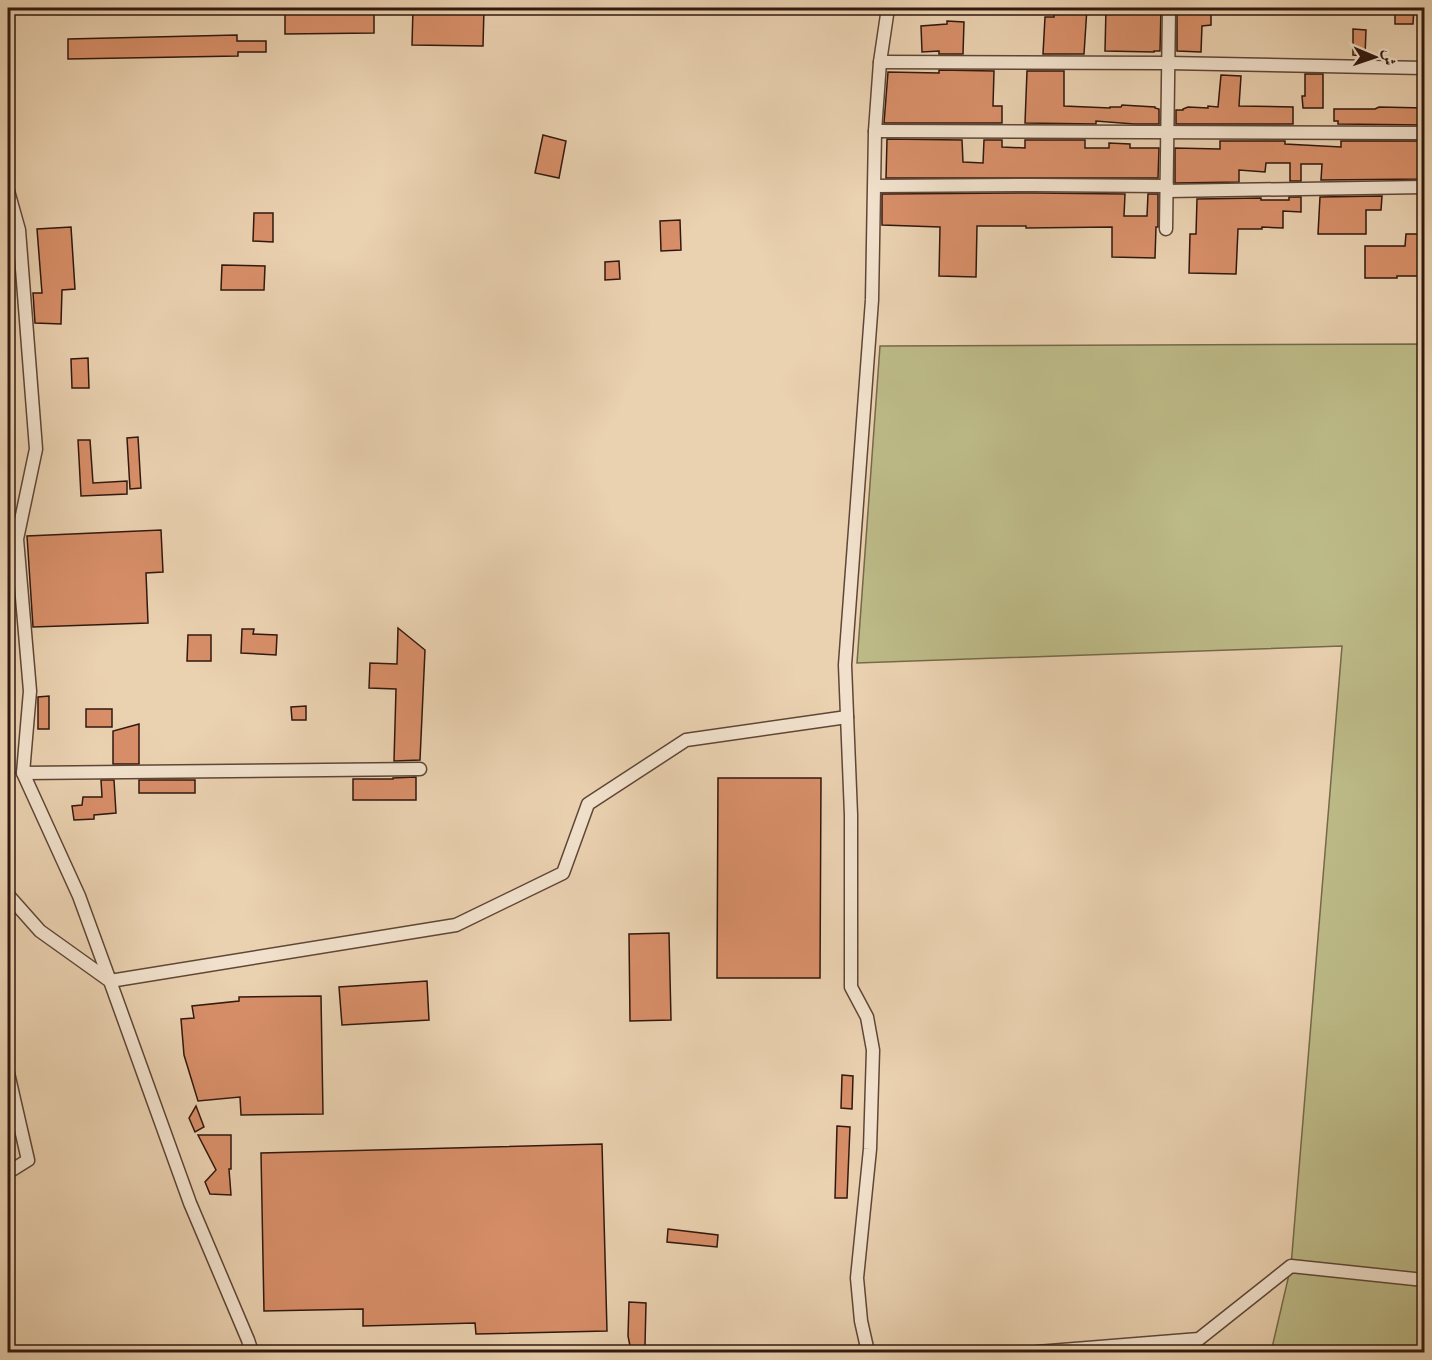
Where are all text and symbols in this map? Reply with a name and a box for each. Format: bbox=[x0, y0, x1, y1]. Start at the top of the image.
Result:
north arrow bbox=[1345, 27, 1405, 87]
text: ش bbox=[1379, 49, 1399, 66]

